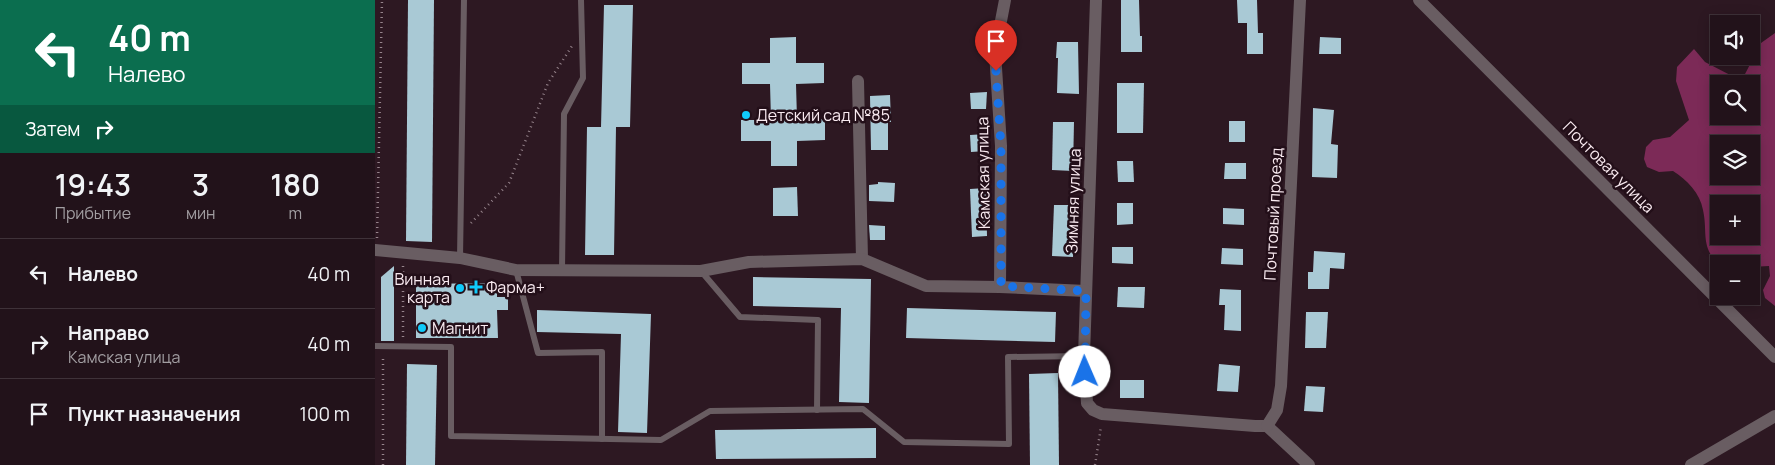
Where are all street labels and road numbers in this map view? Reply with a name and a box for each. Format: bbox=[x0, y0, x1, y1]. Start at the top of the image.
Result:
street label: Почтовая улица bbox=[1558, 116, 1660, 218]
street label: Камская улица bbox=[971, 117, 995, 229]
street label: Почтовый проезд bbox=[1259, 147, 1287, 281]
street label: Зимняя улица bbox=[1060, 148, 1086, 254]

